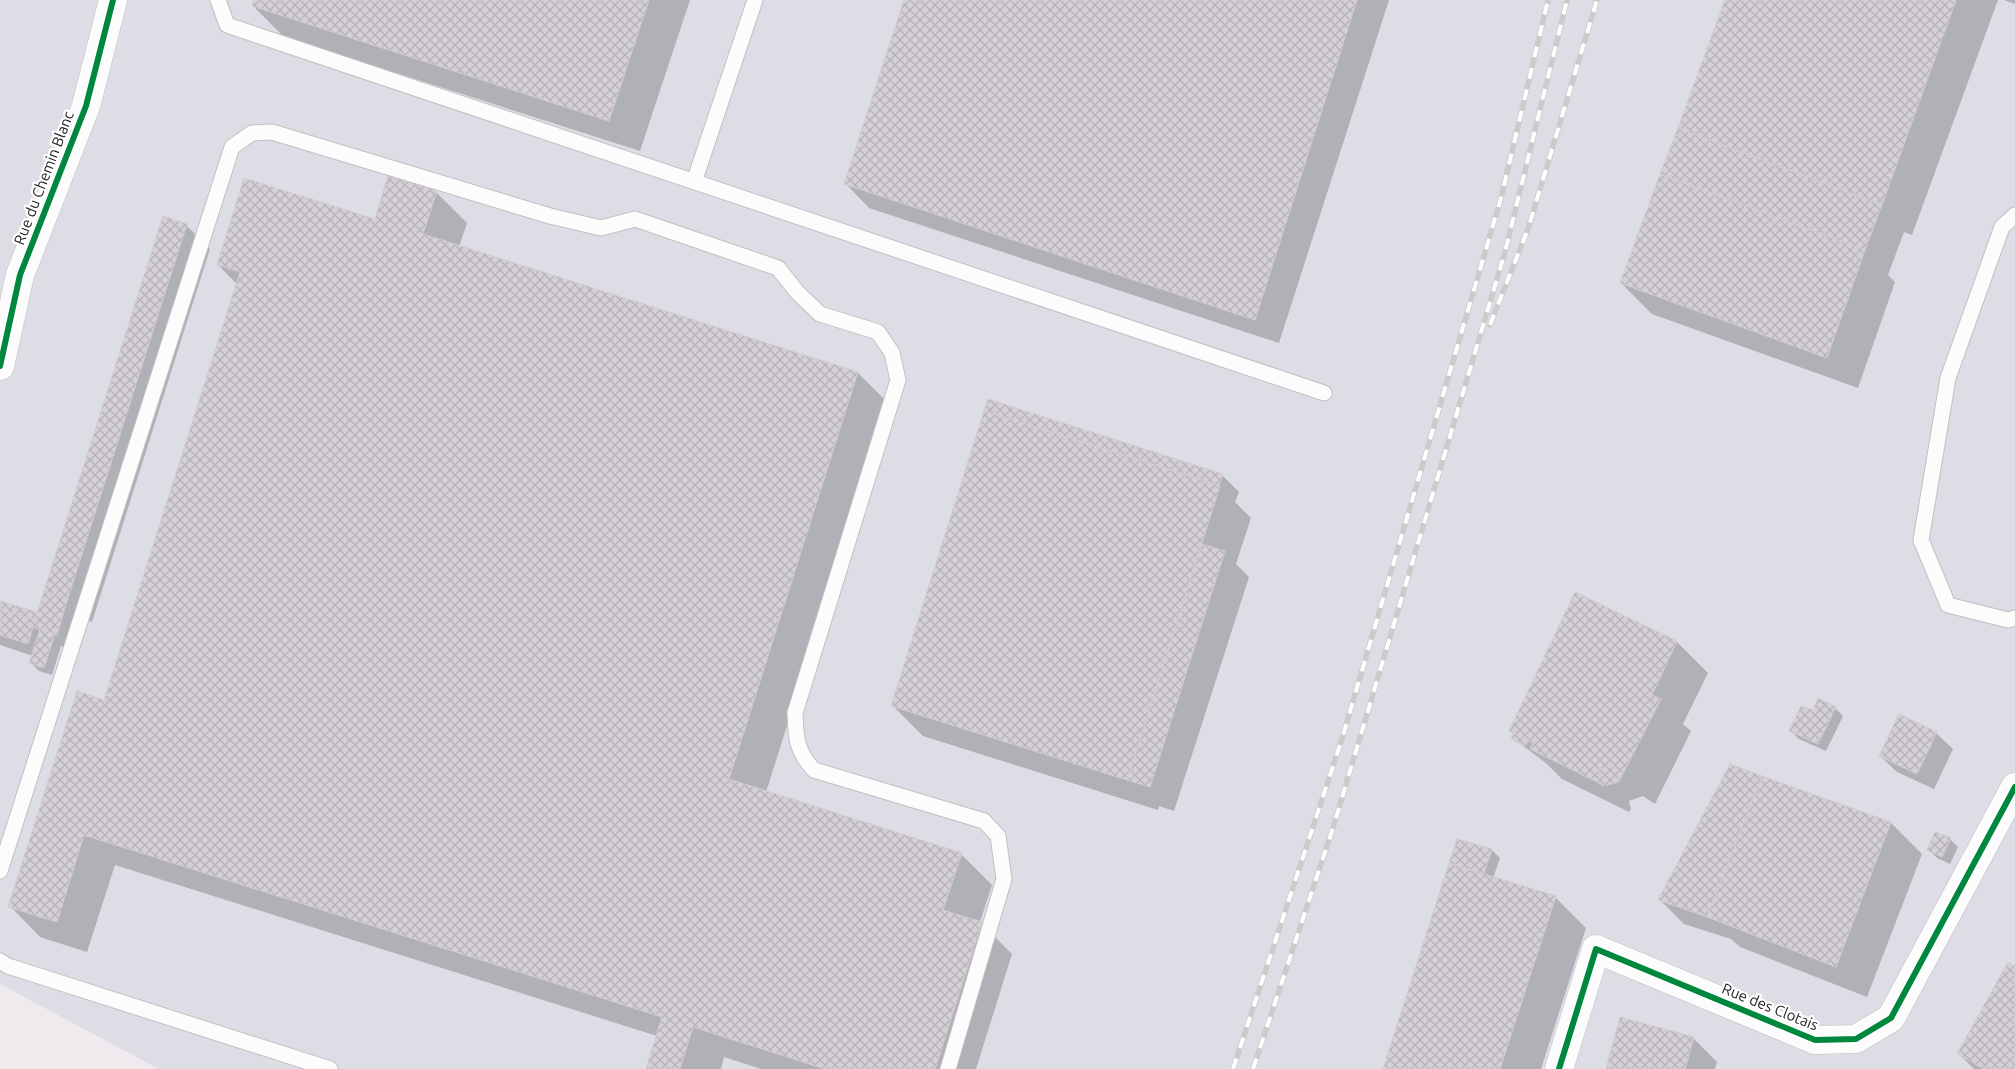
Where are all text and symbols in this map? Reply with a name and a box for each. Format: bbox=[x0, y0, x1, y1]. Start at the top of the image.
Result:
street label: Rue du Chemin Blanc bbox=[10, 109, 77, 247]
street label: Rue des Clotais bbox=[1720, 980, 1821, 1034]

